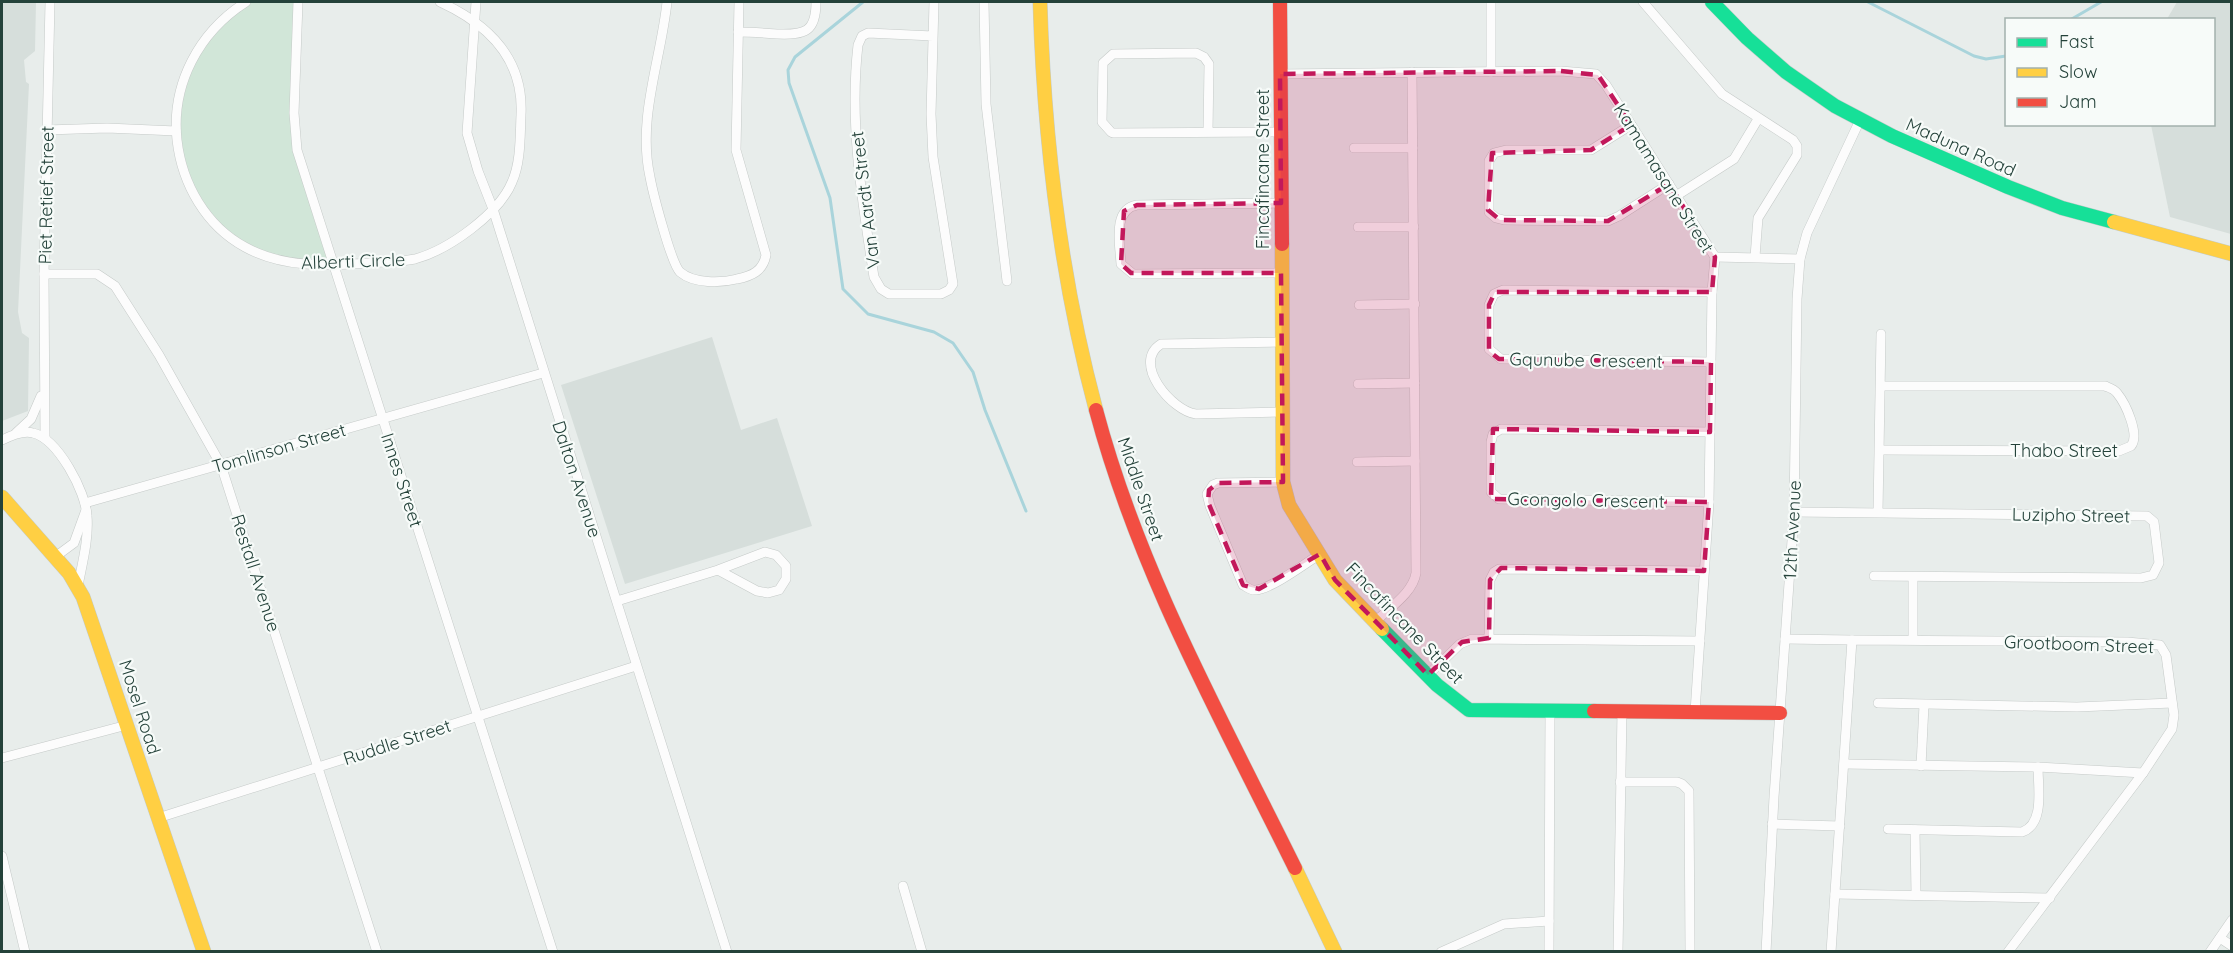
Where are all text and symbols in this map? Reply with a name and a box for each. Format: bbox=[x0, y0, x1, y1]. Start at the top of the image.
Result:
legend bbox=[2005, 18, 2215, 126]
text: Fast bbox=[2059, 30, 2094, 53]
text: Slow bbox=[2059, 60, 2097, 83]
street label: Fincafincane Street bbox=[1251, 89, 1274, 249]
text: Jam bbox=[2059, 90, 2097, 113]
street label: Kamamasane Street bbox=[1609, 99, 1719, 257]
street label: Maduna Road bbox=[1902, 112, 2020, 182]
street label: Piet Retief Street bbox=[33, 125, 59, 265]
street label: Van Aardt Street bbox=[845, 130, 885, 270]
street label: Alberti Circle bbox=[300, 248, 406, 274]
street label: Gqunube Crescent bbox=[1509, 347, 1663, 373]
street label: Tomlinson Street bbox=[209, 418, 349, 478]
street label: Dalton Avenue bbox=[547, 418, 607, 540]
street label: Innes Street bbox=[376, 430, 428, 530]
street label: Middle Street bbox=[1112, 434, 1170, 544]
street label: Thabo Street bbox=[2010, 439, 2118, 462]
street label: 12th Avenue bbox=[1778, 480, 1806, 580]
street label: Gcongolo Crescent bbox=[1507, 487, 1665, 513]
street label: Luzipho Street bbox=[2012, 502, 2130, 528]
street label: Restall Avenue bbox=[226, 511, 286, 635]
street label: Fincafincane Street bbox=[1341, 557, 1469, 689]
street label: Grootboom Street bbox=[2004, 630, 2154, 658]
street label: Mosel Road bbox=[114, 657, 166, 757]
street label: Ruddle Street bbox=[340, 714, 454, 770]

